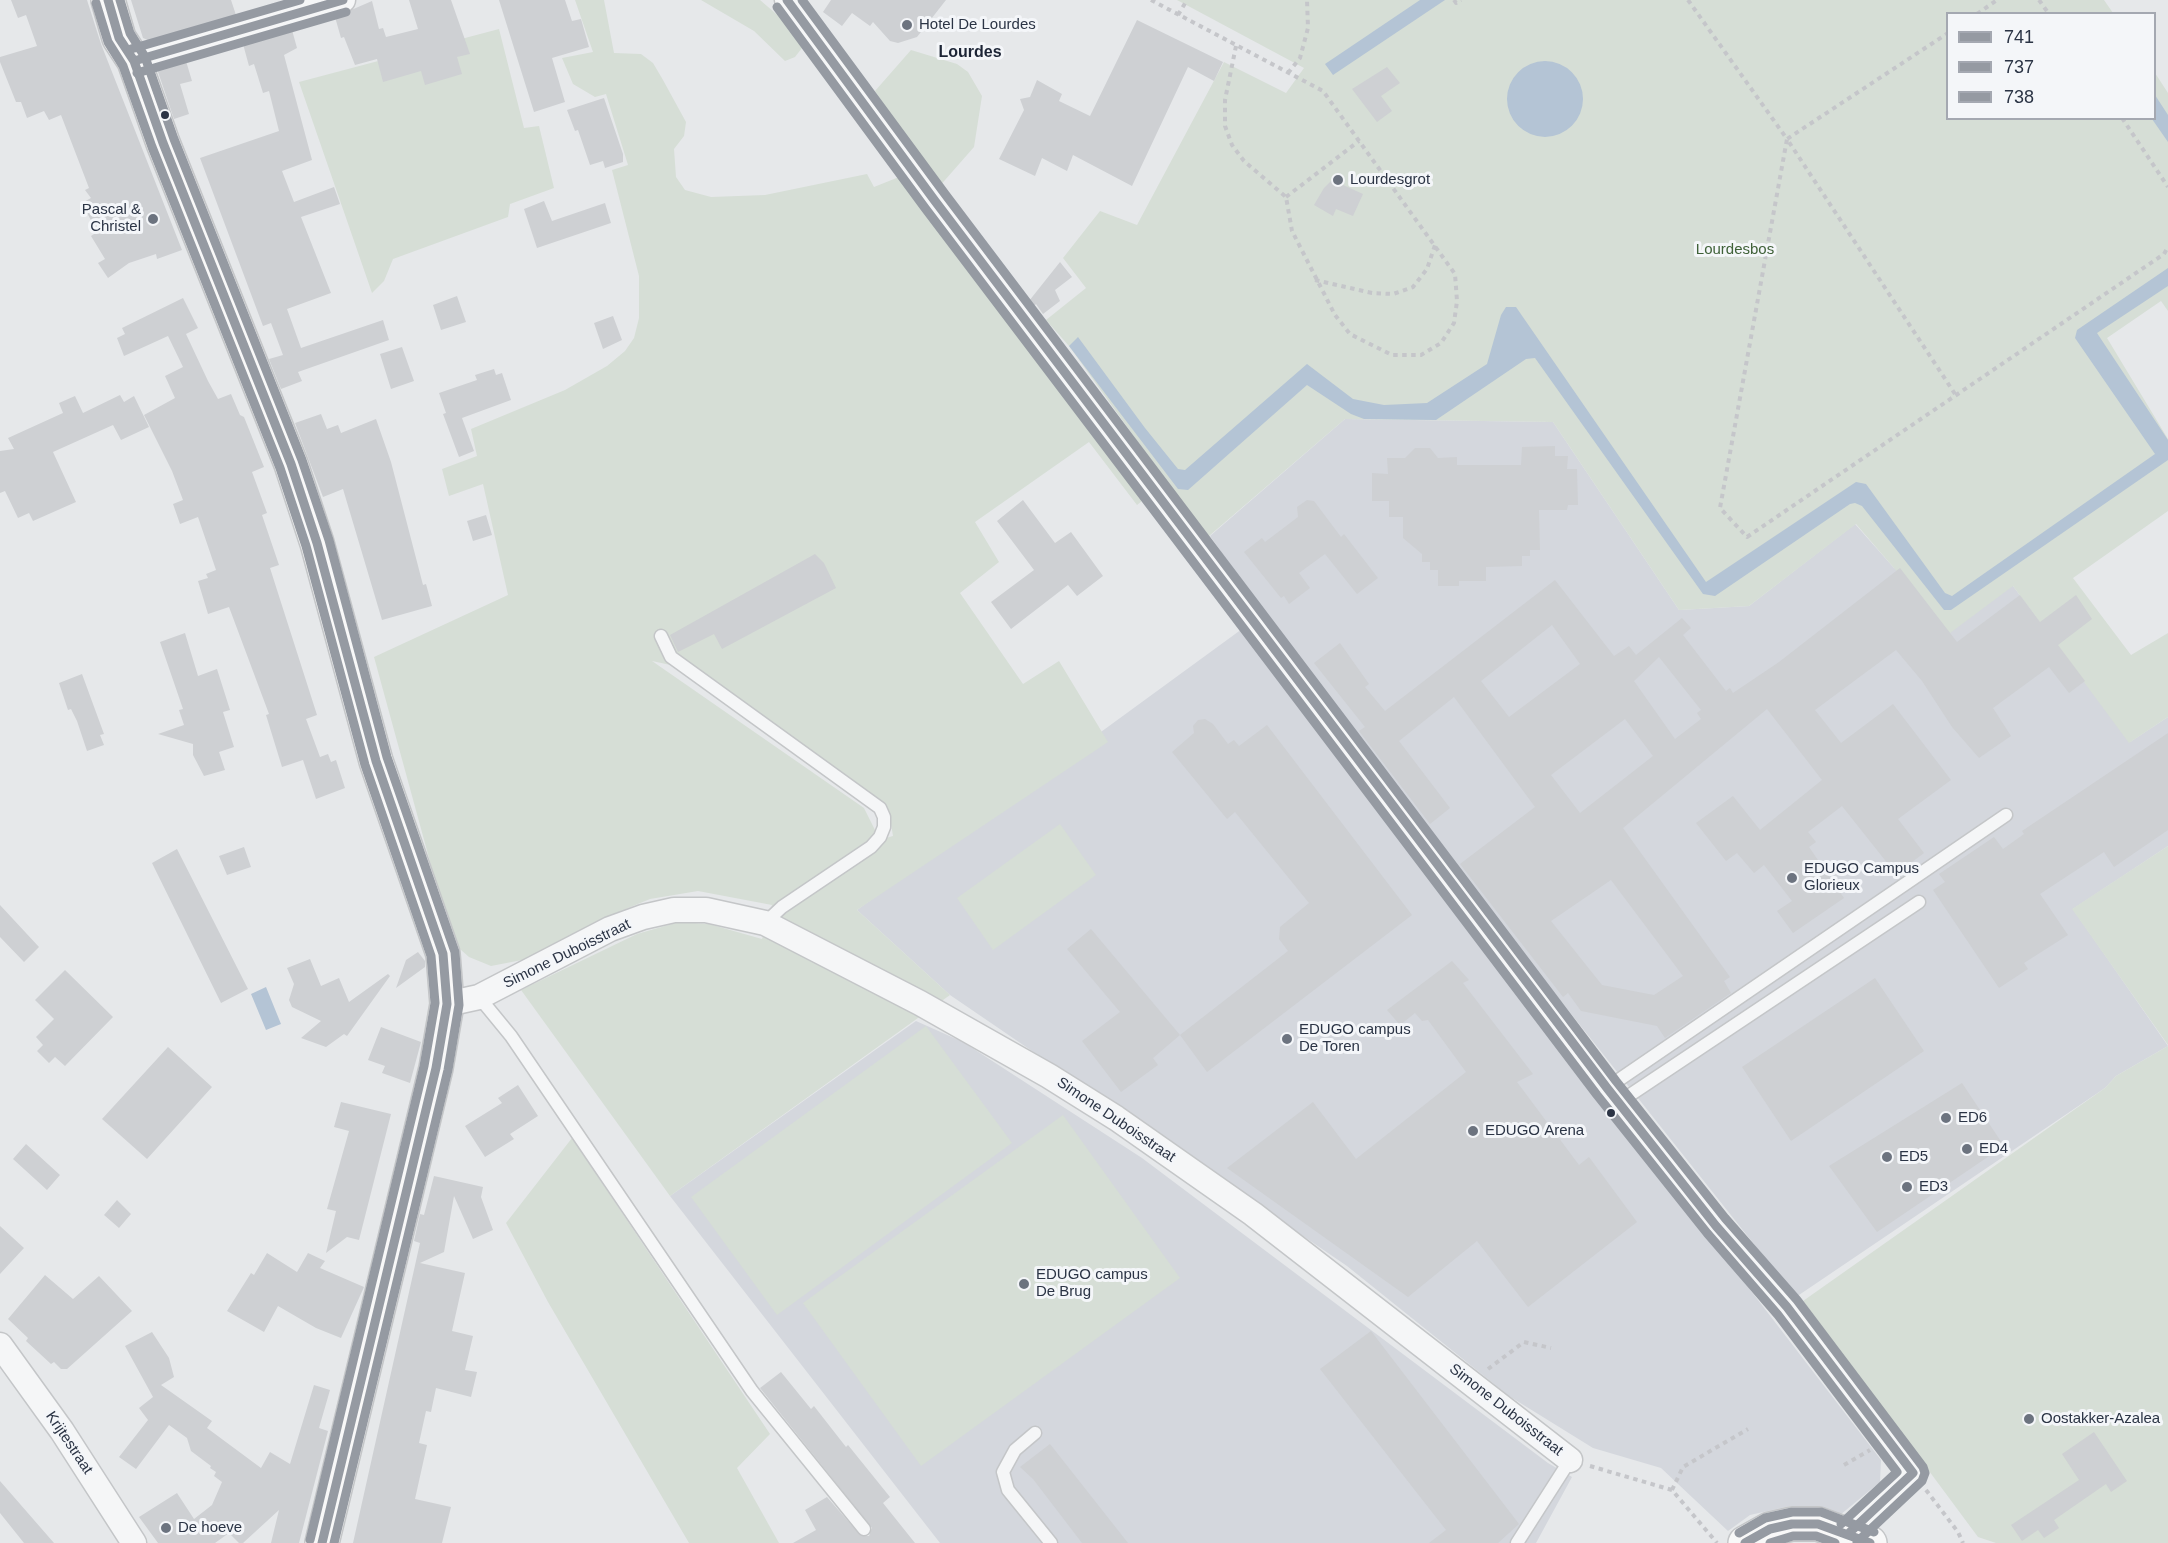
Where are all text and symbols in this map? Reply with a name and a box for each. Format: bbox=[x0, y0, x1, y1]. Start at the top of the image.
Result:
legend bbox=[1946, 12, 2156, 120]
place label: Hotel De Lourdes bbox=[919, 16, 1036, 34]
marker: Hotel De Lourdes bbox=[900, 18, 914, 32]
text: 741 bbox=[2004, 27, 2034, 47]
district label: Lourdes bbox=[938, 43, 1002, 63]
text: 737 bbox=[2004, 57, 2034, 77]
text: 738 bbox=[2004, 87, 2034, 107]
unlabelled marker bbox=[159, 109, 171, 121]
place label: Lourdesgrot bbox=[1350, 171, 1430, 189]
marker: Lourdesgrot bbox=[1331, 173, 1345, 187]
place label: Pascal & Christel bbox=[82, 201, 141, 236]
marker: Pascal & Christel bbox=[146, 212, 160, 226]
park label: Lourdesbos bbox=[1696, 241, 1774, 259]
place label: EDUGO Campus Glorieux bbox=[1804, 860, 1919, 895]
marker: EDUGO Campus Glorieux bbox=[1785, 871, 1799, 885]
street label: Simone Duboisstraat bbox=[500, 915, 634, 993]
place label: EDUGO campus De Toren bbox=[1299, 1021, 1411, 1056]
marker: EDUGO campus De Toren bbox=[1280, 1032, 1294, 1046]
street label: Simone Duboisstraat bbox=[1053, 1074, 1179, 1166]
unlabelled marker bbox=[1605, 1107, 1617, 1119]
place label: ED6 bbox=[1958, 1109, 1987, 1127]
marker: ED6 bbox=[1939, 1111, 1953, 1125]
place label: EDUGO Arena bbox=[1485, 1122, 1584, 1140]
marker: EDUGO Arena bbox=[1466, 1124, 1480, 1138]
place label: ED4 bbox=[1979, 1140, 2008, 1158]
marker: ED4 bbox=[1960, 1142, 1974, 1156]
place label: ED5 bbox=[1899, 1148, 1928, 1166]
marker: ED5 bbox=[1880, 1150, 1894, 1164]
place label: ED3 bbox=[1919, 1178, 1948, 1196]
marker: ED3 bbox=[1900, 1180, 1914, 1194]
place label: EDUGO campus De Brug bbox=[1036, 1266, 1148, 1301]
marker: EDUGO campus De Brug bbox=[1017, 1277, 1031, 1291]
street label: Simone Duboisstraat bbox=[1446, 1360, 1566, 1460]
street label: Krijtestraat bbox=[41, 1408, 97, 1478]
place label: Oostakker-Azalea bbox=[2041, 1410, 2160, 1428]
marker: Oostakker-Azalea bbox=[2022, 1412, 2036, 1426]
place label: De hoeve bbox=[178, 1519, 242, 1537]
marker: De hoeve bbox=[159, 1521, 173, 1535]

